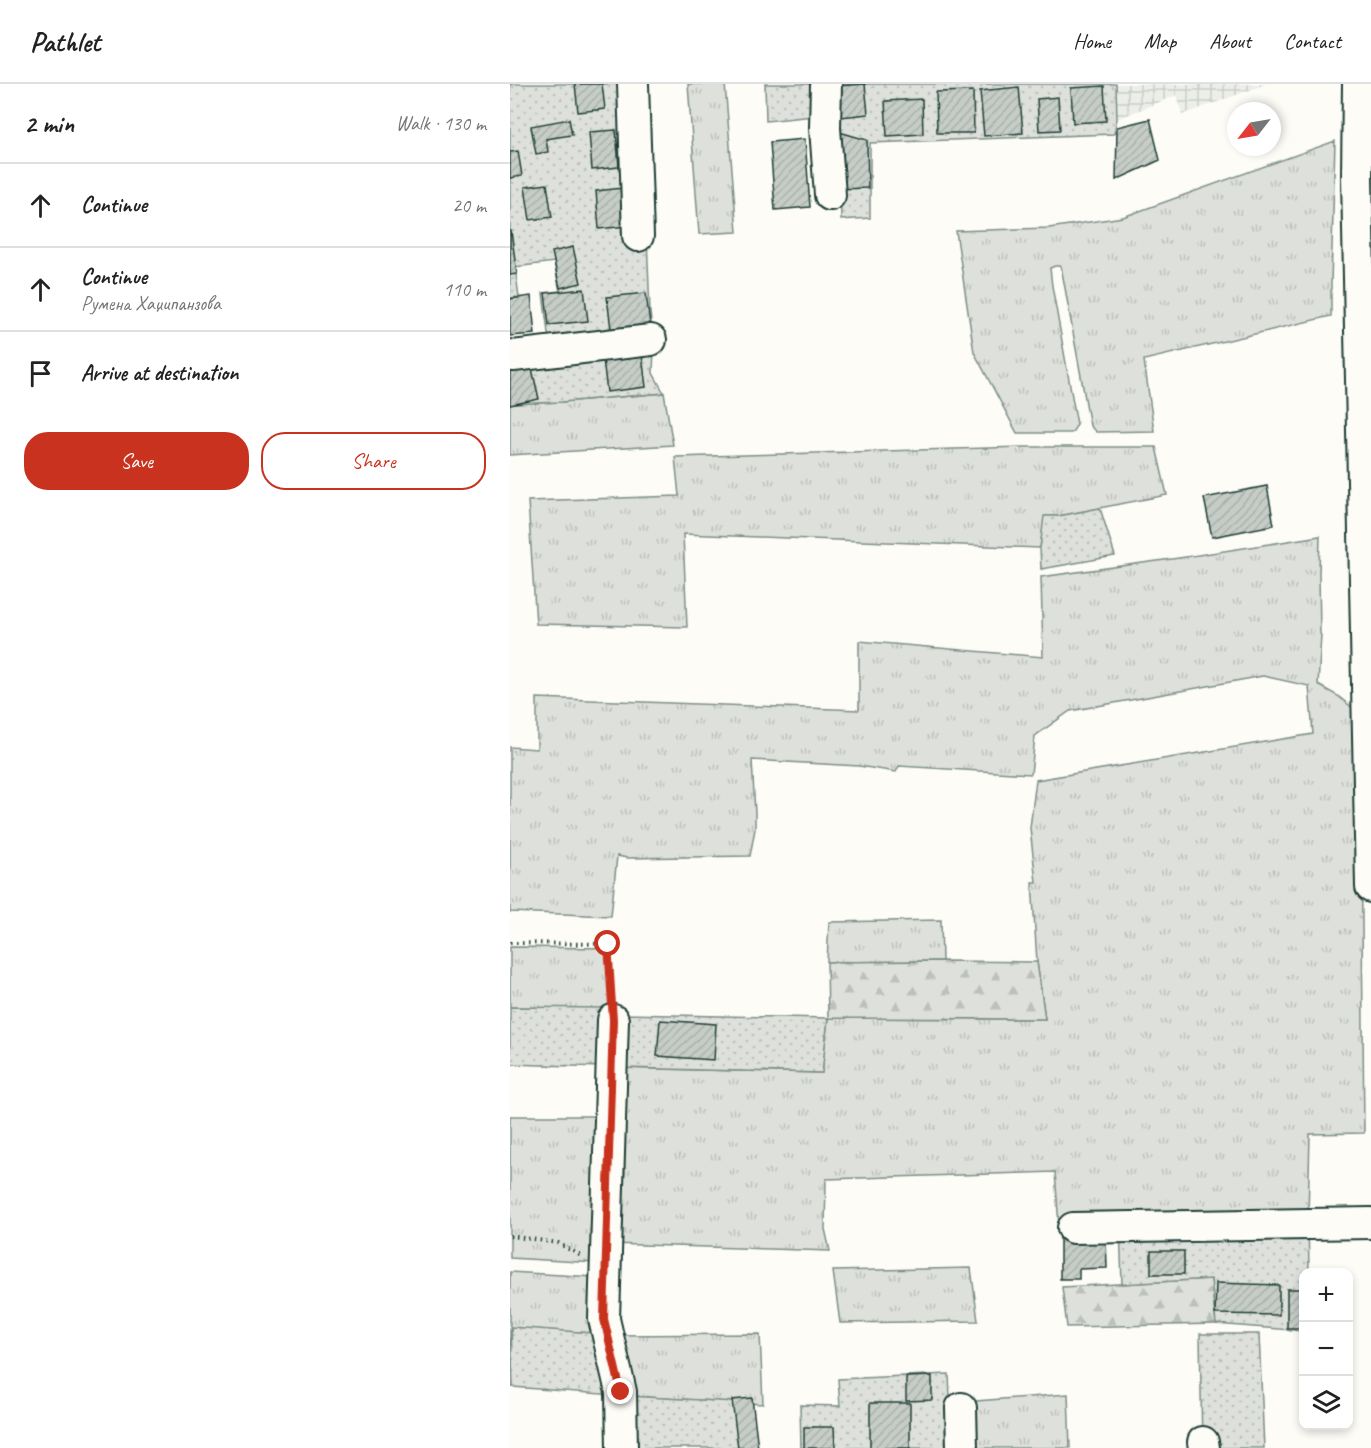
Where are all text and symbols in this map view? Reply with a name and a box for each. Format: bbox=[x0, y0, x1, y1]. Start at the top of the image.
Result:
text: Pathlet bbox=[30, 24, 100, 59]
text: Home bbox=[1073, 28, 1111, 54]
text: Map bbox=[1144, 28, 1176, 54]
text: About bbox=[1209, 28, 1251, 54]
text: Contact bbox=[1284, 28, 1341, 54]
north arrow bbox=[1227, 102, 1281, 156]
text: 2 min bbox=[24, 107, 74, 140]
text: Walk · 130 m bbox=[396, 111, 486, 136]
icon: ahead bbox=[24, 189, 57, 222]
text: Continue bbox=[81, 191, 147, 219]
text: 20 m bbox=[452, 193, 486, 218]
text: Continue bbox=[81, 263, 147, 291]
icon: ahead bbox=[24, 273, 57, 306]
text: 110 m bbox=[443, 277, 486, 302]
text: Румена Хаџипанзова bbox=[81, 291, 221, 316]
icon: arrive bbox=[24, 357, 57, 390]
text: Arrive at destination bbox=[81, 359, 238, 387]
button: Save bbox=[24, 432, 249, 490]
button: Share bbox=[261, 432, 486, 490]
route start bbox=[594, 930, 620, 956]
map controls bbox=[1299, 1268, 1353, 1430]
button: + bbox=[1299, 1268, 1353, 1322]
button: − bbox=[1299, 1322, 1353, 1376]
button: layers bbox=[1299, 1376, 1353, 1430]
route end bbox=[607, 1378, 633, 1404]

